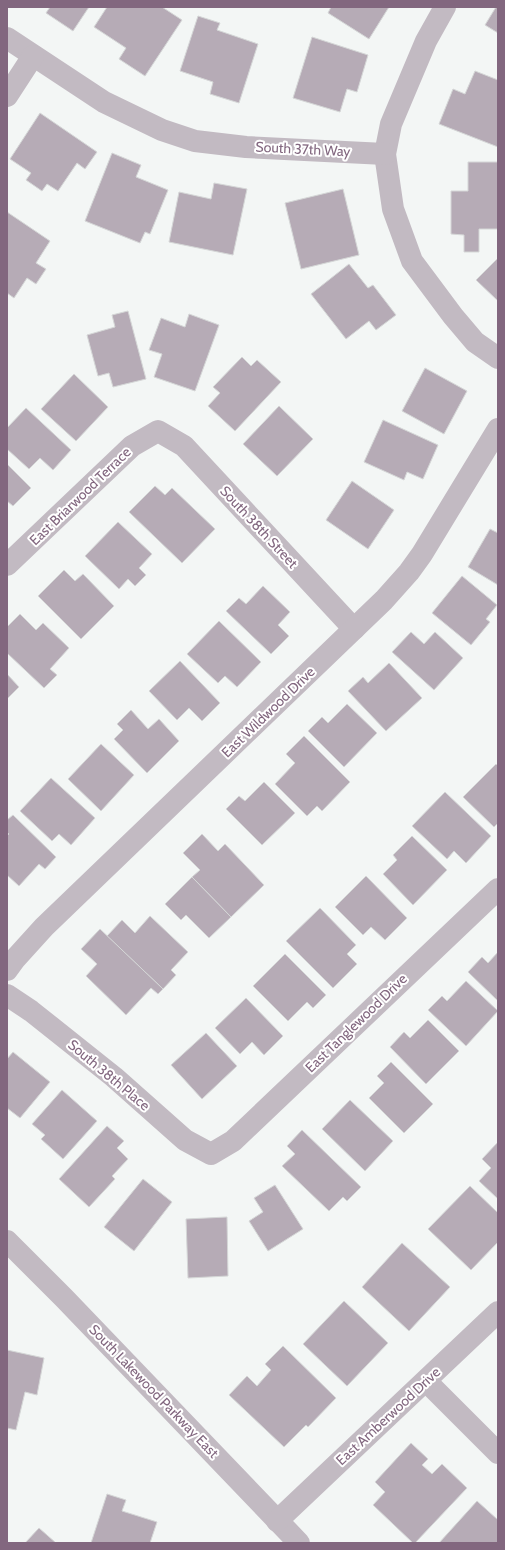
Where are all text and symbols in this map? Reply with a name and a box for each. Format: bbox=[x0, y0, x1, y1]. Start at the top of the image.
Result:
street label: South 37th Way bbox=[255, 138, 351, 160]
street label: East Briarwood Terrace bbox=[26, 443, 134, 549]
street label: South 38th Street bbox=[216, 482, 302, 572]
street label: East Wildwood Drive bbox=[217, 663, 319, 761]
street label: East Tanglewood Drive bbox=[301, 970, 411, 1076]
street label: South 38th Place bbox=[64, 1035, 154, 1115]
street label: South Lakewood Parkway East bbox=[85, 1320, 223, 1462]
street label: East Amberwood Drive bbox=[332, 1363, 444, 1469]

